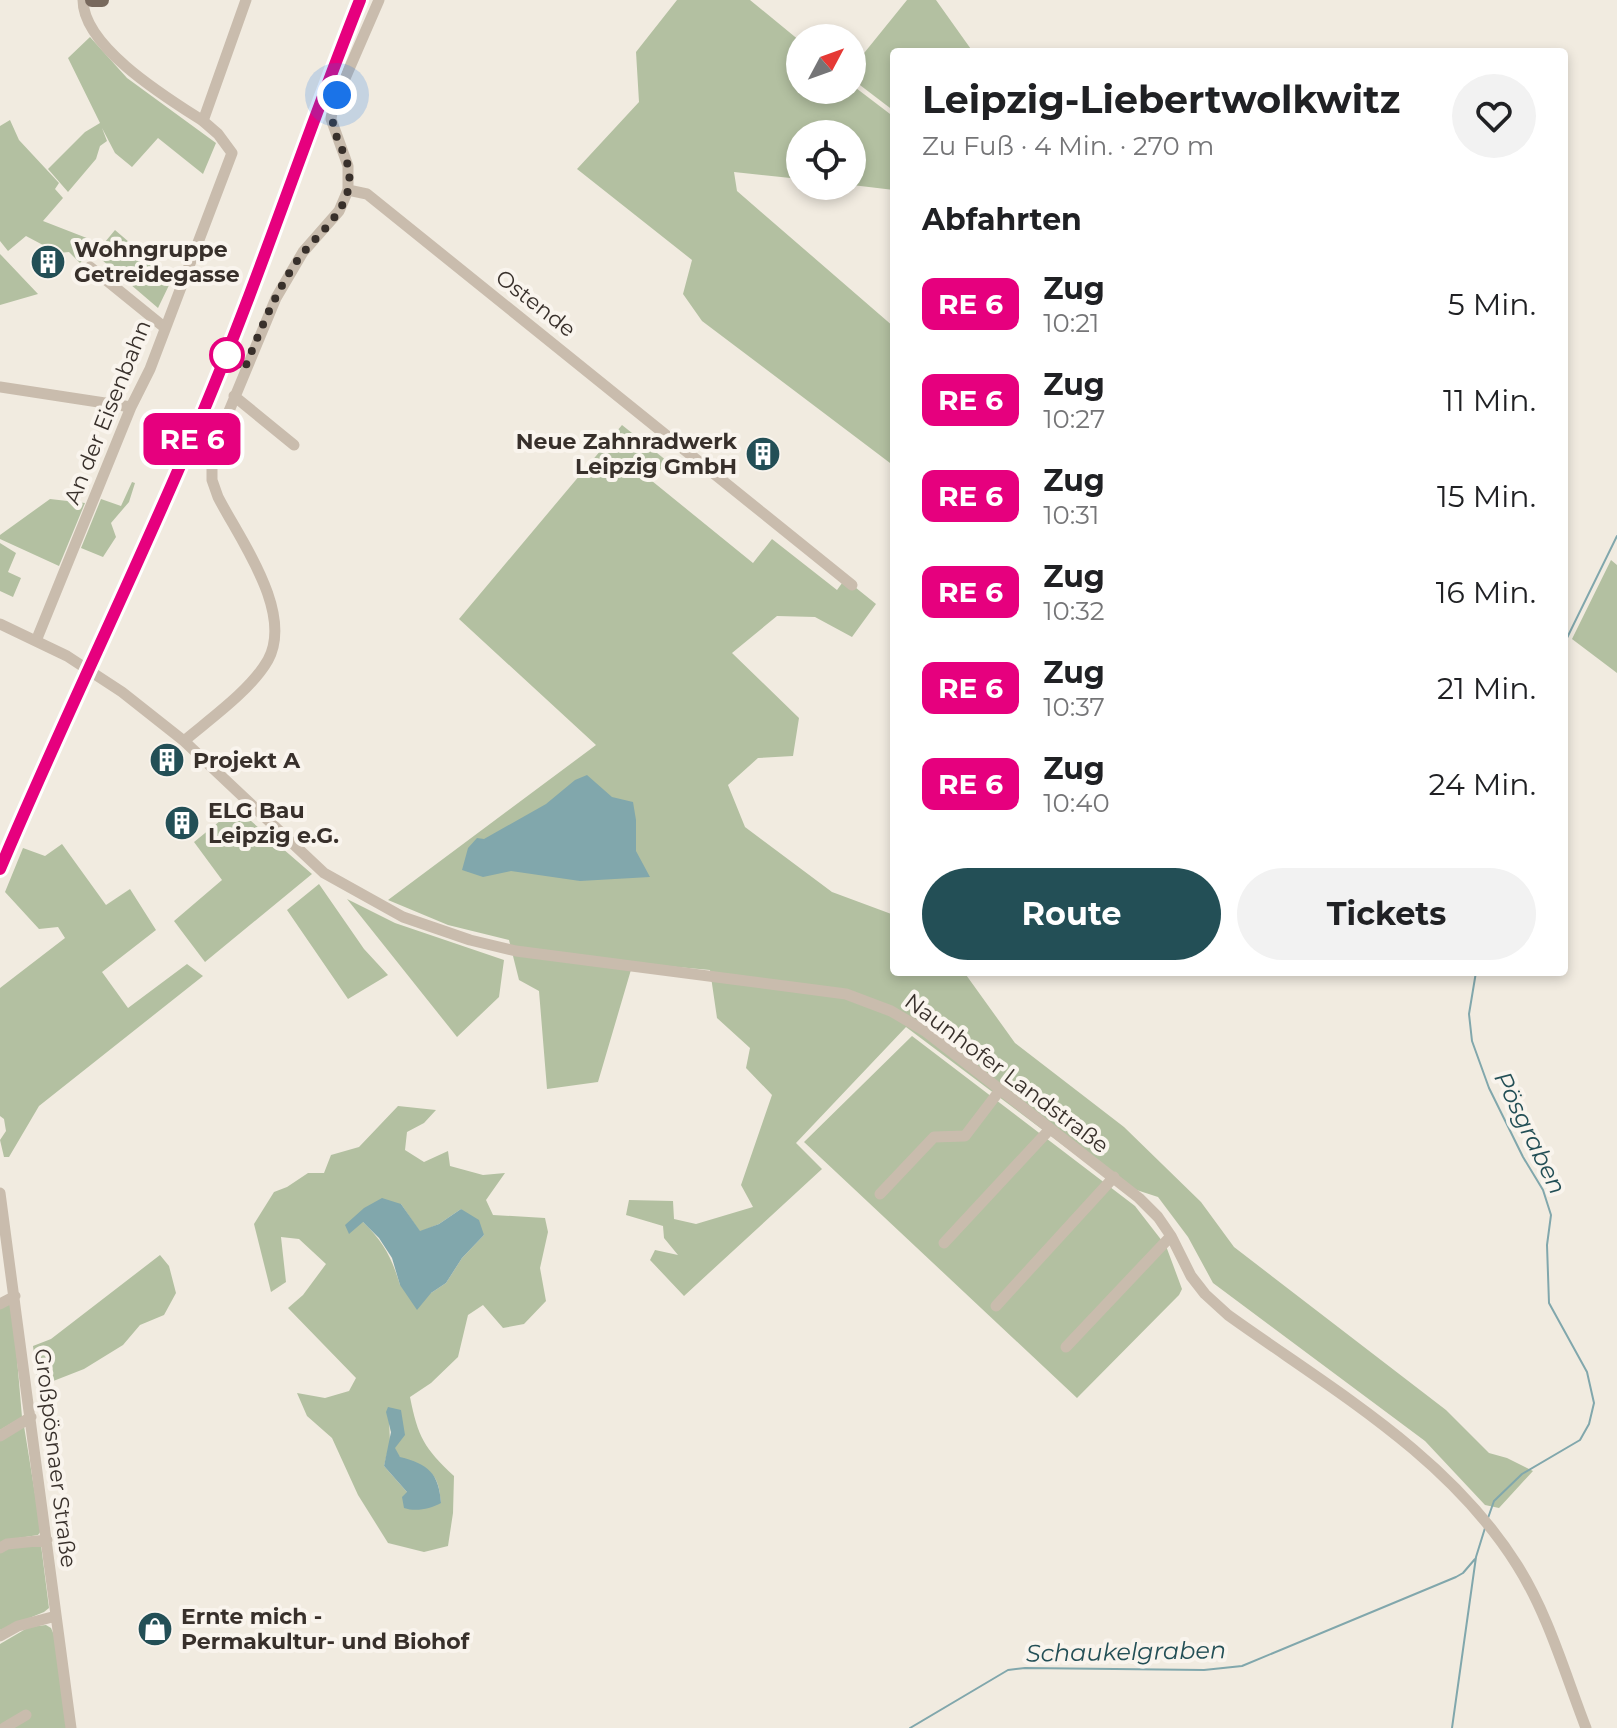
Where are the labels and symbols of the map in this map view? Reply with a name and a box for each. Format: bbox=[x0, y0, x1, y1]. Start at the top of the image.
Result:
north arrow bbox=[786, 24, 866, 104]
your location bbox=[317, 75, 357, 115]
place label: Wohngruppe Getreidegasse bbox=[74, 236, 240, 288]
building icon: Wohngruppe Getreidegasse bbox=[29, 243, 67, 281]
street label: Ostende bbox=[490, 264, 581, 343]
street label: An der Eisenbahn bbox=[58, 316, 157, 508]
unlabelled marker bbox=[210, 338, 244, 372]
line badge: RE 6 bbox=[136, 413, 248, 465]
place label: Neue Zahnradwerk Leipzig GmbH bbox=[516, 428, 738, 480]
building icon: Neue Zahnradwerk Leipzig GmbH bbox=[744, 435, 782, 473]
building icon: Projekt A bbox=[148, 741, 186, 779]
place label: Projekt A bbox=[193, 747, 301, 774]
place label: ELG Bau Leipzig e.G. bbox=[208, 797, 339, 849]
building icon: ELG Bau Leipzig e.G. bbox=[163, 804, 201, 842]
street label: Naunhofer Landstraße bbox=[899, 988, 1114, 1159]
water label: Pösgraben bbox=[1488, 1067, 1573, 1199]
street label: Großpösnaer Straße bbox=[29, 1347, 82, 1569]
place label: Ernte mich - Permakultur- und Biohof bbox=[181, 1603, 471, 1655]
shop icon: Ernte mich - Permakultur- und Biohof bbox=[136, 1610, 174, 1648]
water label: Schaukelgraben bbox=[1026, 1635, 1226, 1668]

